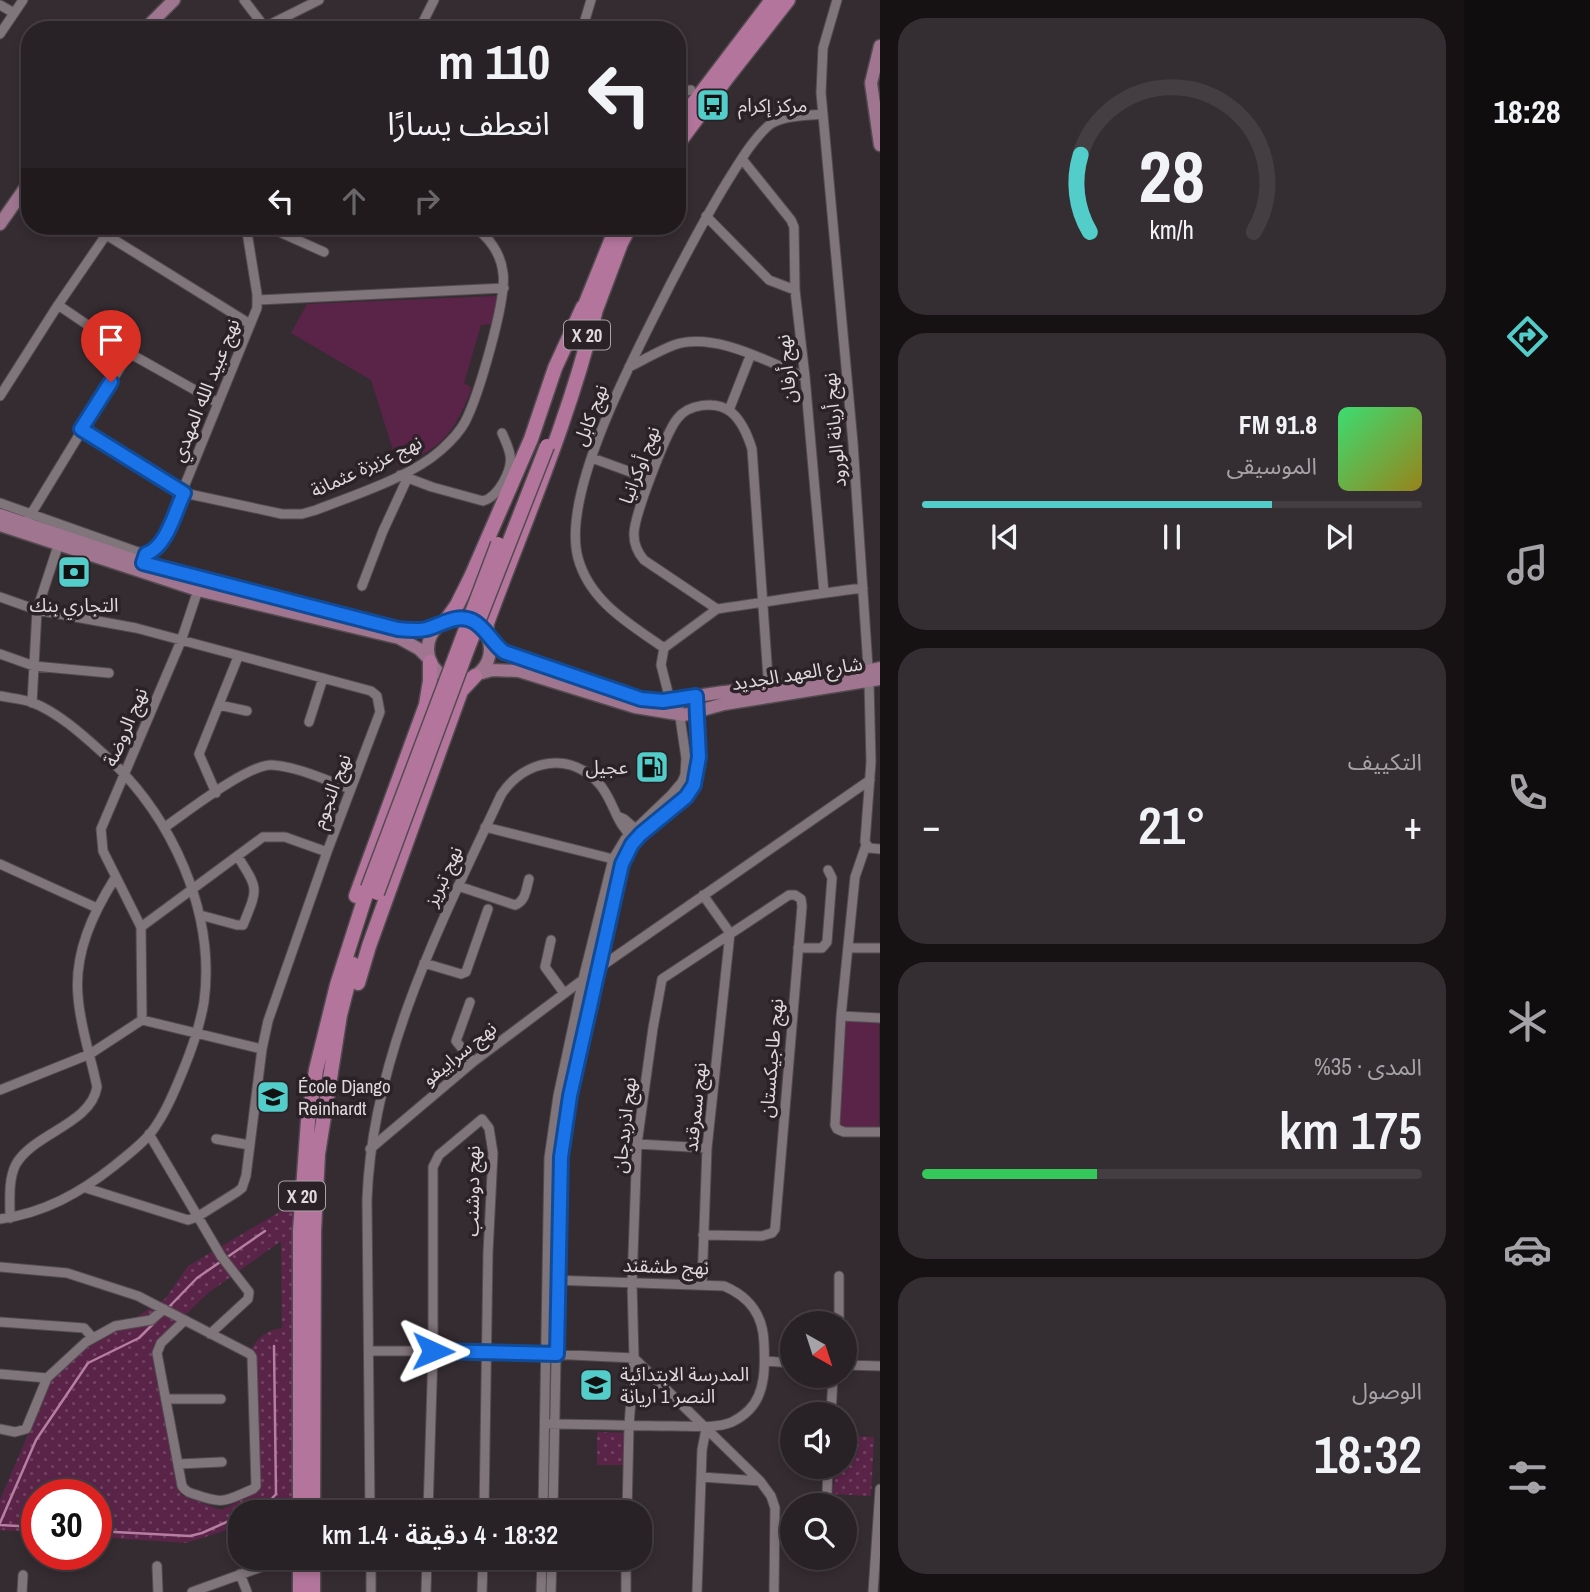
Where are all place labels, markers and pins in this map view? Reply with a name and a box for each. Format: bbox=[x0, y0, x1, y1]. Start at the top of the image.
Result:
bus stop icon: مركز إكرام bbox=[694, 86, 732, 124]
place label: مركز إكرام bbox=[738, 92, 807, 120]
pin bbox=[81, 310, 141, 382]
bank icon: التجاري بنك bbox=[55, 553, 93, 591]
place label: التجاري بنك bbox=[29, 592, 119, 620]
fuel station icon: عجيل bbox=[633, 748, 671, 786]
place label: عجيل bbox=[585, 754, 628, 780]
place label: École Django Reinhardt bbox=[298, 1073, 391, 1121]
school or university icon: École Django Reinhardt bbox=[254, 1078, 292, 1116]
place label: المدرسة الابتدائية النصر 1 اريانة bbox=[620, 1361, 749, 1409]
school or university icon: المدرسة الابتدائية النصر 1 اريانة bbox=[577, 1366, 615, 1404]

